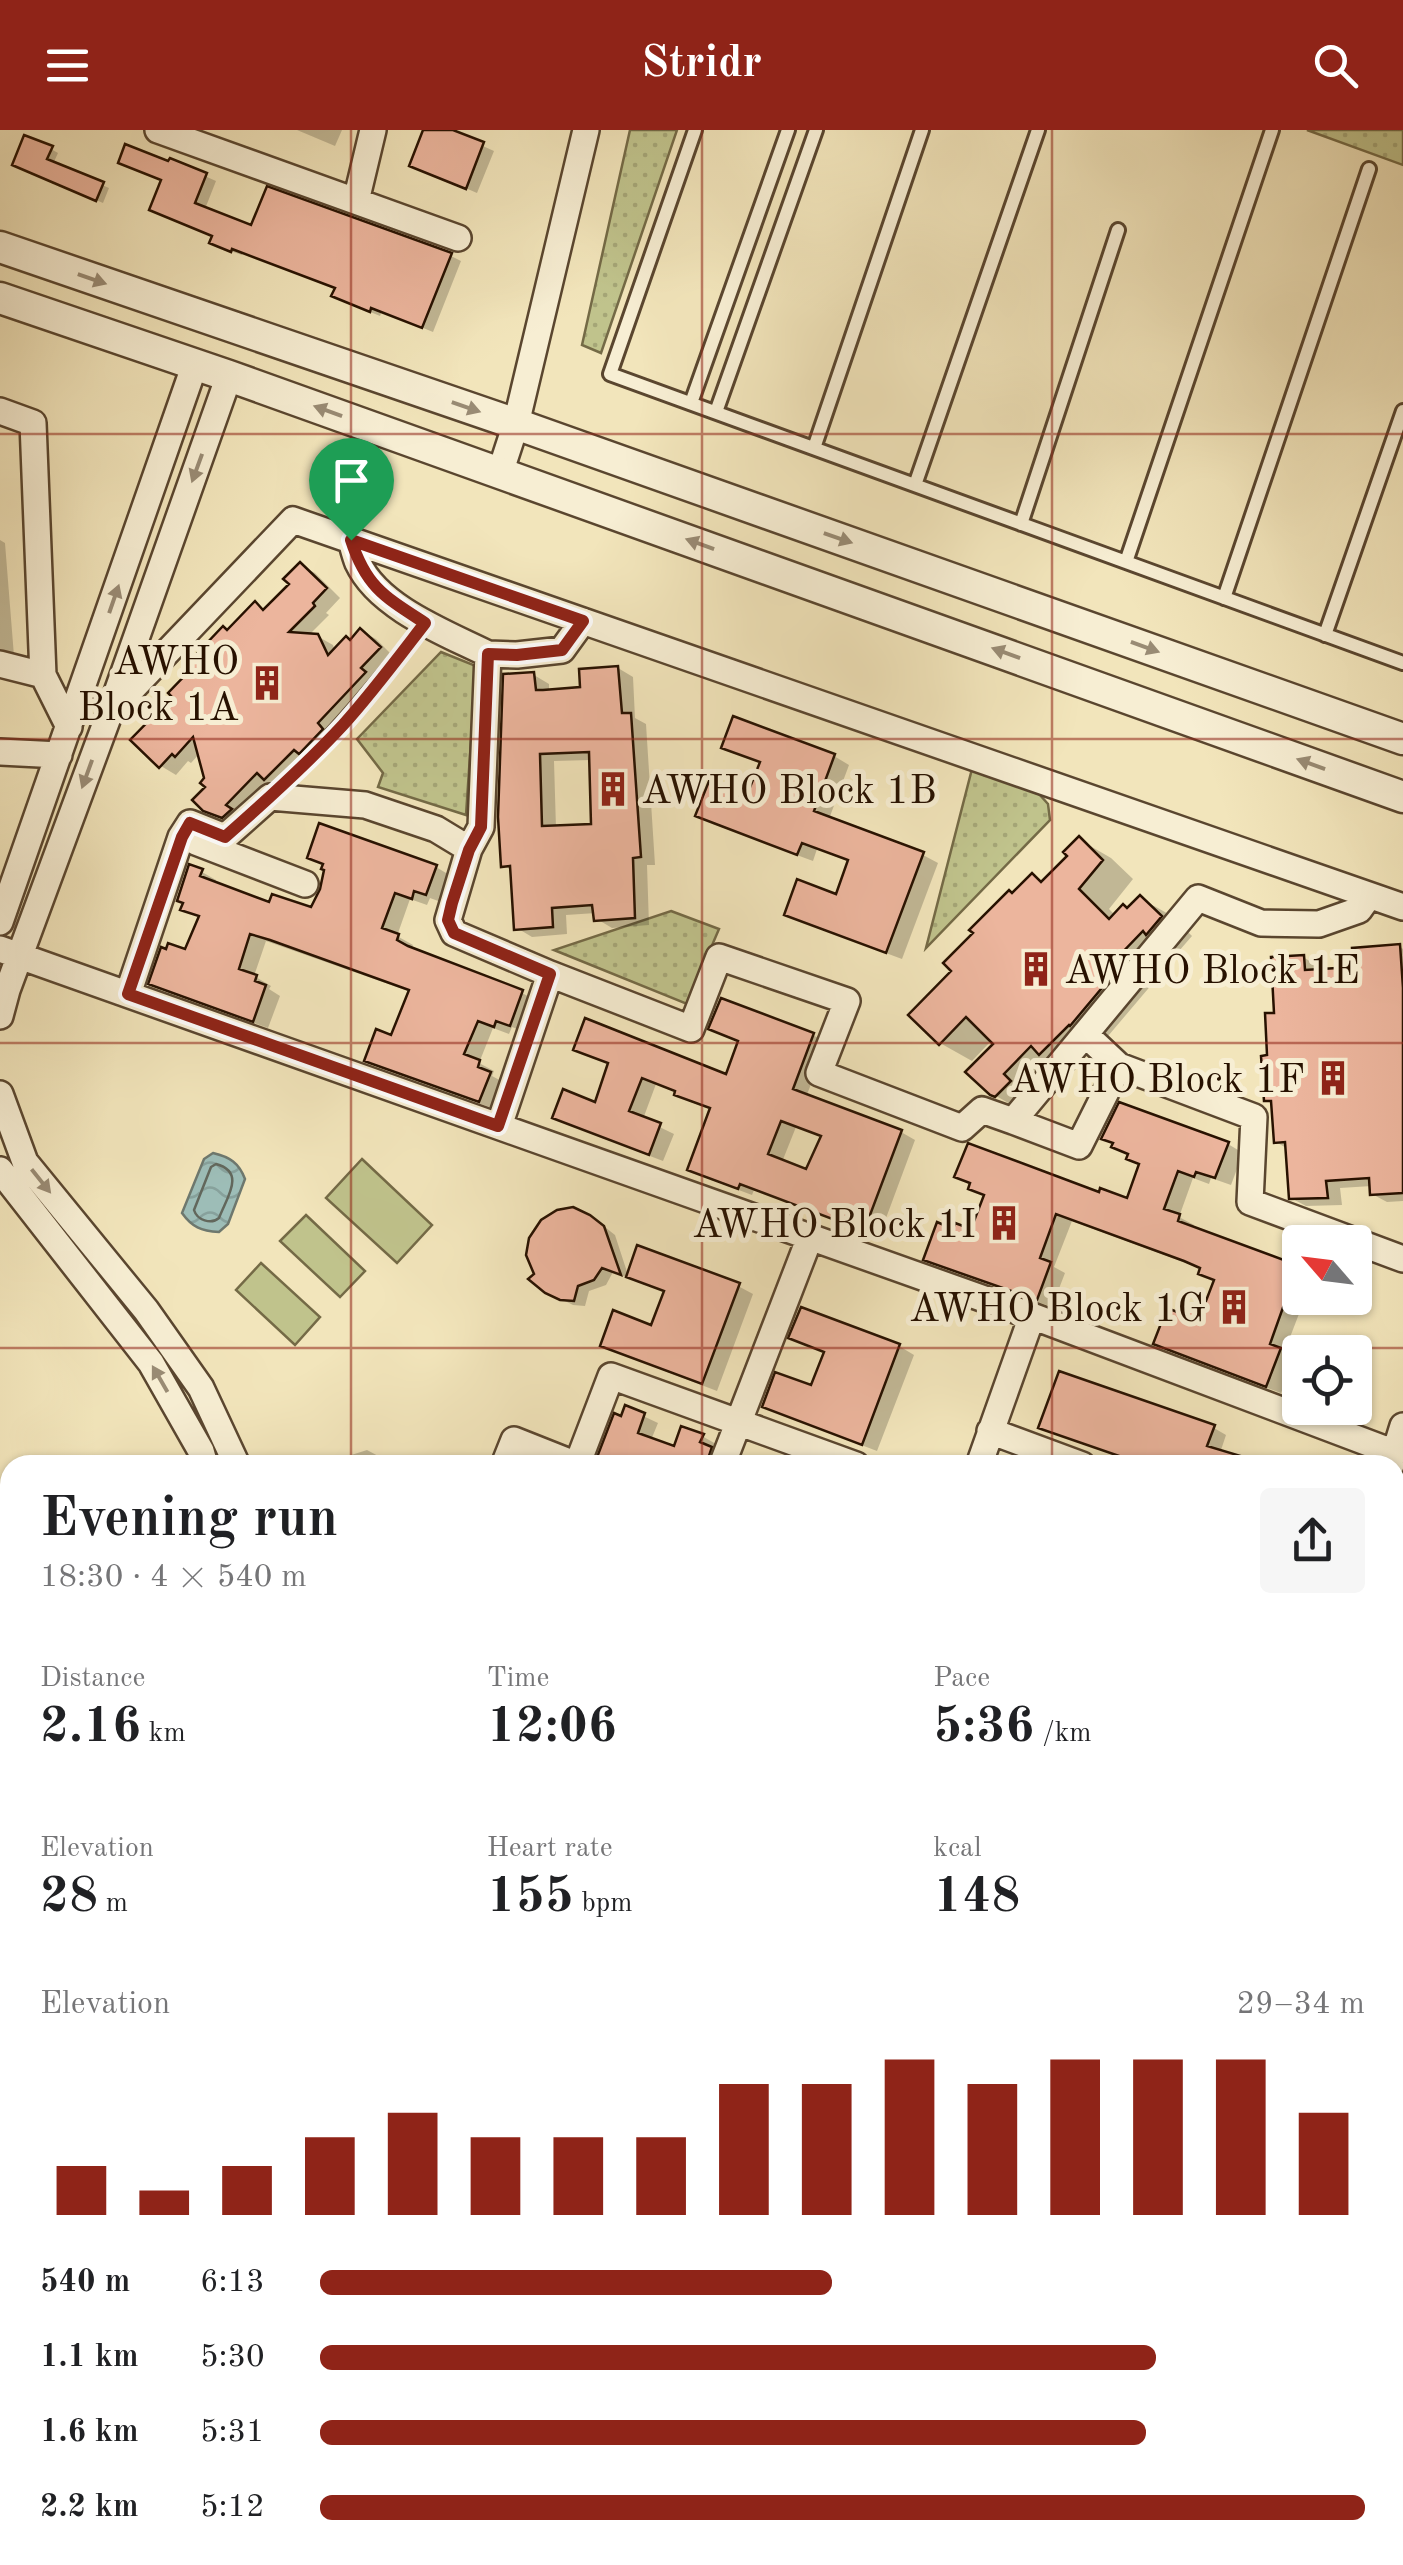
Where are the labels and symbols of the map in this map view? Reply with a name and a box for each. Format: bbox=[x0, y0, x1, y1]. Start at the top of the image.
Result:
one-way arrow bbox=[78, 272, 108, 287]
one-way arrow bbox=[451, 400, 481, 415]
one-way arrow bbox=[312, 403, 342, 418]
pin bbox=[309, 438, 394, 541]
one-way arrow bbox=[188, 454, 203, 484]
one-way arrow bbox=[824, 531, 854, 546]
one-way arrow bbox=[684, 536, 714, 551]
one-way arrow bbox=[107, 583, 122, 613]
one-way arrow bbox=[1130, 640, 1160, 655]
place label: AWHO Block 1A bbox=[78, 644, 239, 730]
one-way arrow bbox=[990, 645, 1020, 660]
building icon: AWHO Block 1A bbox=[248, 664, 286, 702]
one-way arrow bbox=[1296, 756, 1326, 771]
one-way arrow bbox=[79, 759, 94, 789]
building icon: AWHO Block 1B bbox=[594, 770, 632, 808]
place label: AWHO Block 1B bbox=[641, 773, 937, 813]
building icon: AWHO Block 1E bbox=[1017, 950, 1055, 988]
place label: AWHO Block 1E bbox=[1064, 953, 1360, 993]
building icon: AWHO Block 1F bbox=[1314, 1059, 1352, 1097]
place label: AWHO Block 1F bbox=[1010, 1062, 1305, 1102]
one-way arrow bbox=[30, 1169, 51, 1194]
building icon: AWHO Block 1I bbox=[985, 1204, 1023, 1242]
place label: AWHO Block 1I bbox=[692, 1207, 976, 1247]
north arrow bbox=[1282, 1225, 1372, 1315]
building icon: AWHO Block 1G bbox=[1215, 1288, 1253, 1326]
place label: AWHO Block 1G bbox=[909, 1291, 1206, 1331]
one-way arrow bbox=[151, 1365, 169, 1393]

